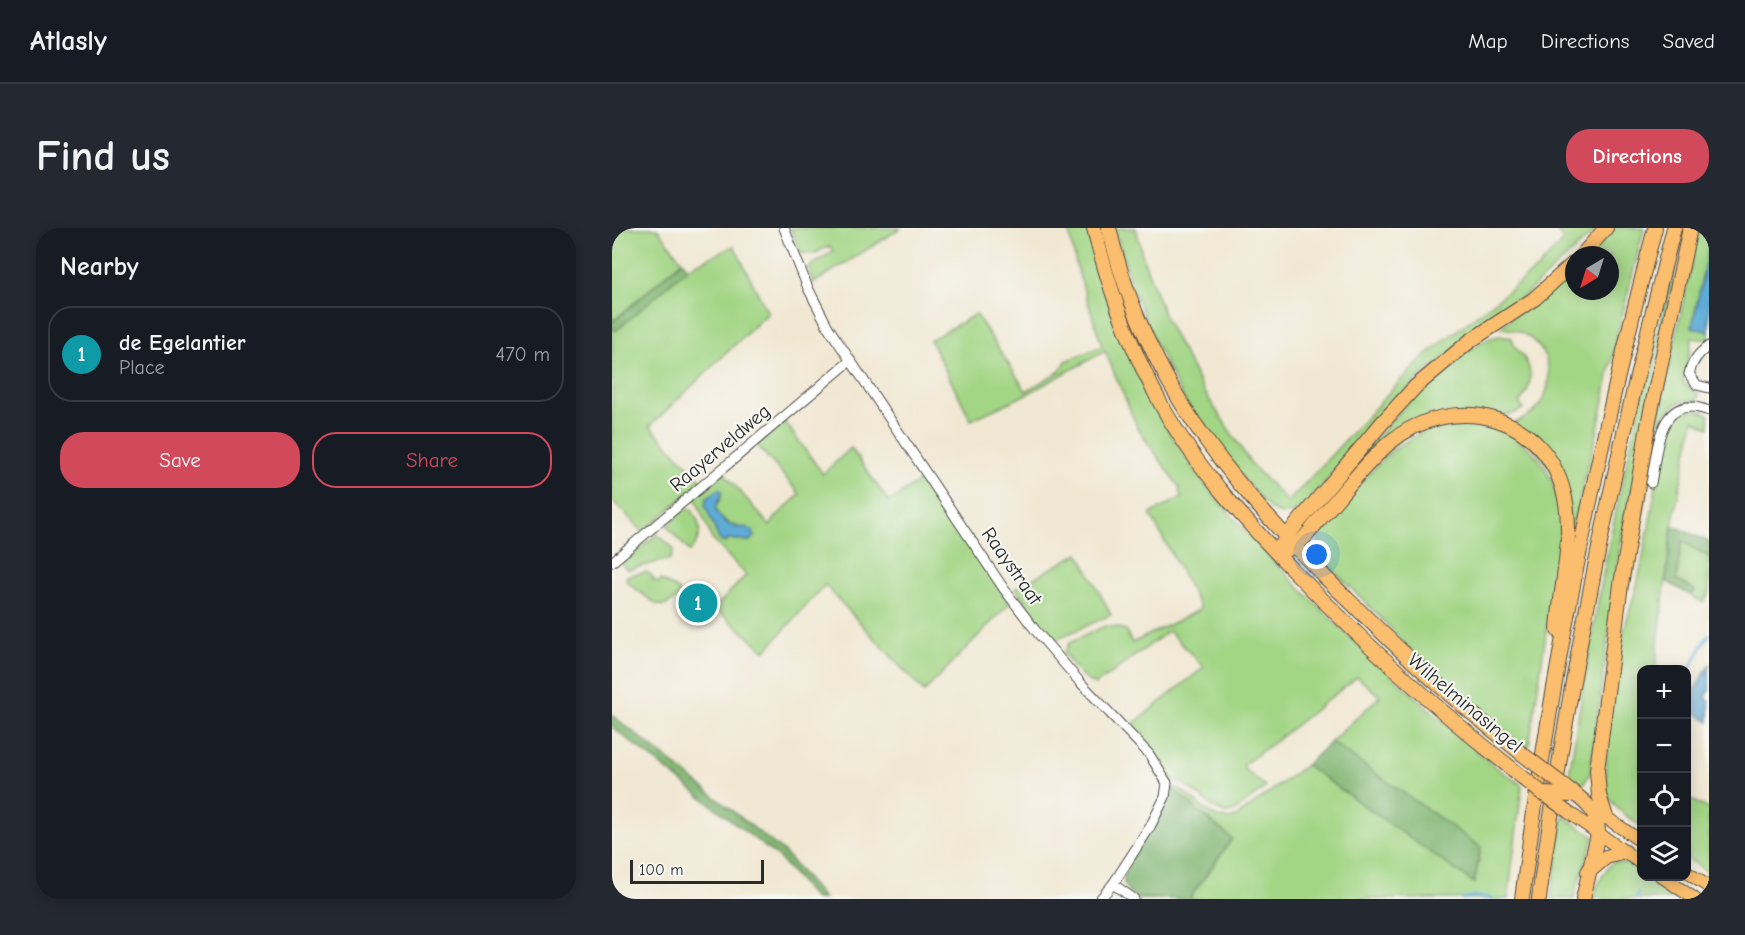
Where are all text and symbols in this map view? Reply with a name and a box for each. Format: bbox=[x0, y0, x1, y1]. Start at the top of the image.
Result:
text: Atlasly bbox=[30, 25, 107, 57]
text: Map bbox=[1468, 29, 1508, 53]
text: Directions bbox=[1541, 29, 1630, 53]
text: Saved bbox=[1663, 29, 1715, 53]
button: Directions bbox=[1566, 129, 1709, 183]
text: Find us bbox=[36, 132, 170, 181]
north arrow bbox=[1565, 246, 1619, 300]
text: Nearby bbox=[60, 252, 139, 282]
text: de Egelantier bbox=[119, 330, 246, 356]
text: 1 bbox=[78, 343, 85, 366]
text: 470 m bbox=[495, 343, 550, 366]
text: Place bbox=[119, 356, 165, 379]
street label: Raayerveldweg bbox=[665, 399, 775, 497]
button: Save bbox=[60, 432, 300, 488]
button: Share bbox=[312, 432, 552, 488]
street label: Raaystraat bbox=[977, 523, 1048, 610]
your location bbox=[1302, 540, 1331, 569]
pin: 1 bbox=[678, 580, 718, 626]
street label: Wilhelminasingel bbox=[1403, 648, 1527, 758]
map controls bbox=[1637, 665, 1691, 881]
button: + bbox=[1637, 665, 1691, 719]
button: − bbox=[1637, 719, 1691, 773]
button: locate bbox=[1637, 773, 1691, 827]
button: layers bbox=[1637, 827, 1691, 881]
scale bar bbox=[630, 857, 764, 884]
text: 100 m bbox=[639, 861, 683, 879]

